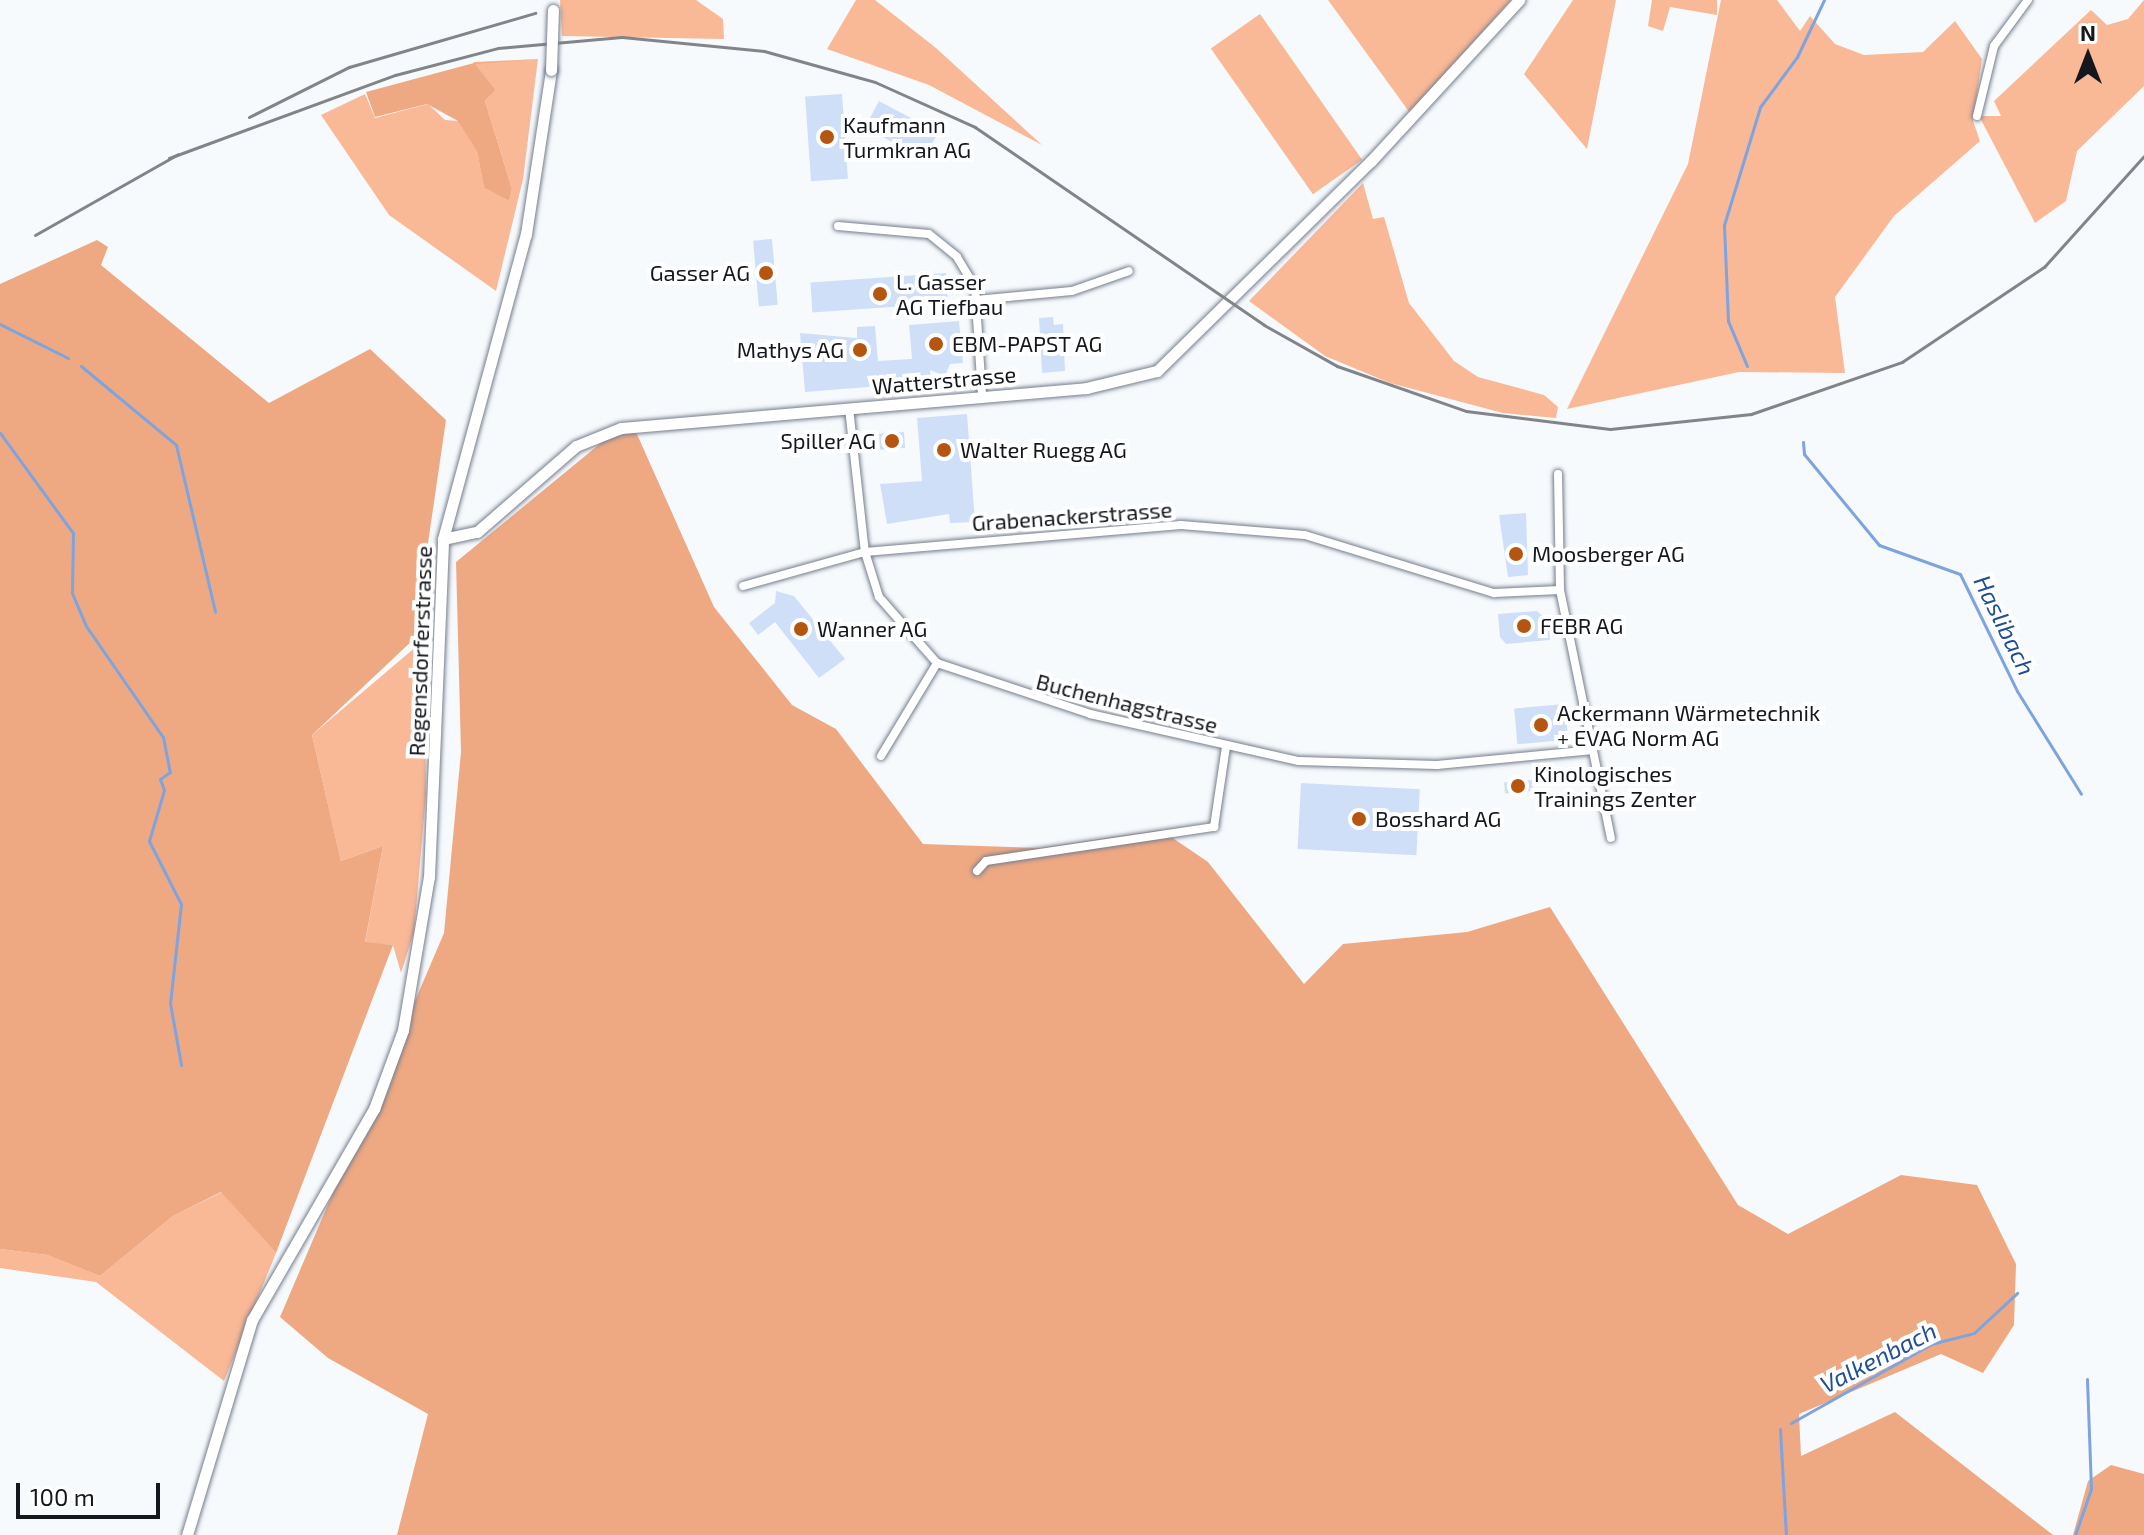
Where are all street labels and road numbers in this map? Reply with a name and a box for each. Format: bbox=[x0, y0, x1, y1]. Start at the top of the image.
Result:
street label: Watterstrasse bbox=[871, 361, 1017, 399]
street label: Grabenackerstrasse bbox=[971, 496, 1173, 536]
street label: Regensdorferstrasse bbox=[403, 545, 437, 757]
street label: Buchenhagstrasse bbox=[1034, 668, 1220, 738]

